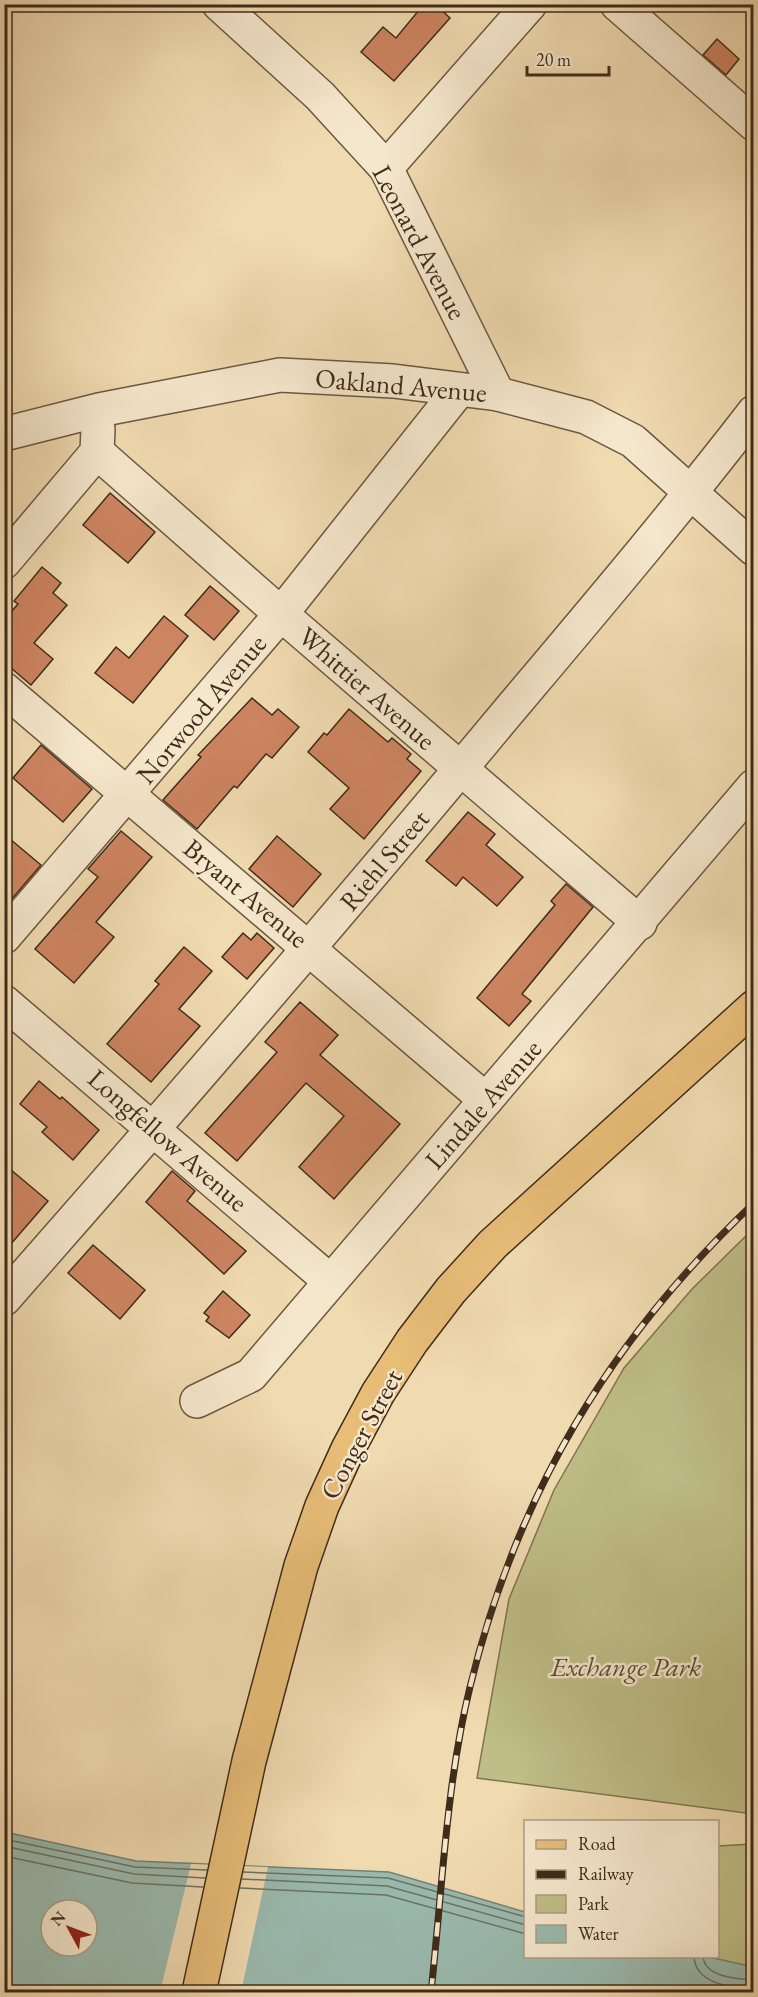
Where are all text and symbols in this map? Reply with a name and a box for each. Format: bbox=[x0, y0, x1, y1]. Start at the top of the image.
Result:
scale bar bbox=[527, 39, 610, 77]
text: 20 m bbox=[536, 48, 571, 71]
street label: Leonard Avenue bbox=[365, 159, 475, 325]
street label: Oakland Avenue bbox=[314, 360, 488, 410]
street label: Whittier Avenue bbox=[291, 619, 443, 757]
street label: Norwood Avenue bbox=[128, 627, 274, 791]
street label: Riehl Street bbox=[332, 802, 437, 918]
street label: Bryant Avenue bbox=[176, 831, 316, 955]
street label: Lindale Avenue bbox=[417, 1032, 549, 1176]
street label: Longfellow Avenue bbox=[81, 1061, 255, 1219]
street label: Conger Street bbox=[312, 1362, 410, 1505]
park label: Exchange Park bbox=[550, 1649, 701, 1684]
legend bbox=[524, 1820, 719, 1958]
text: Road bbox=[578, 1832, 617, 1855]
text: Railway bbox=[578, 1862, 634, 1885]
text: Park bbox=[578, 1892, 609, 1915]
north arrow bbox=[39, 1898, 99, 1958]
text: N bbox=[46, 1907, 70, 1930]
text: Water bbox=[578, 1922, 619, 1945]

